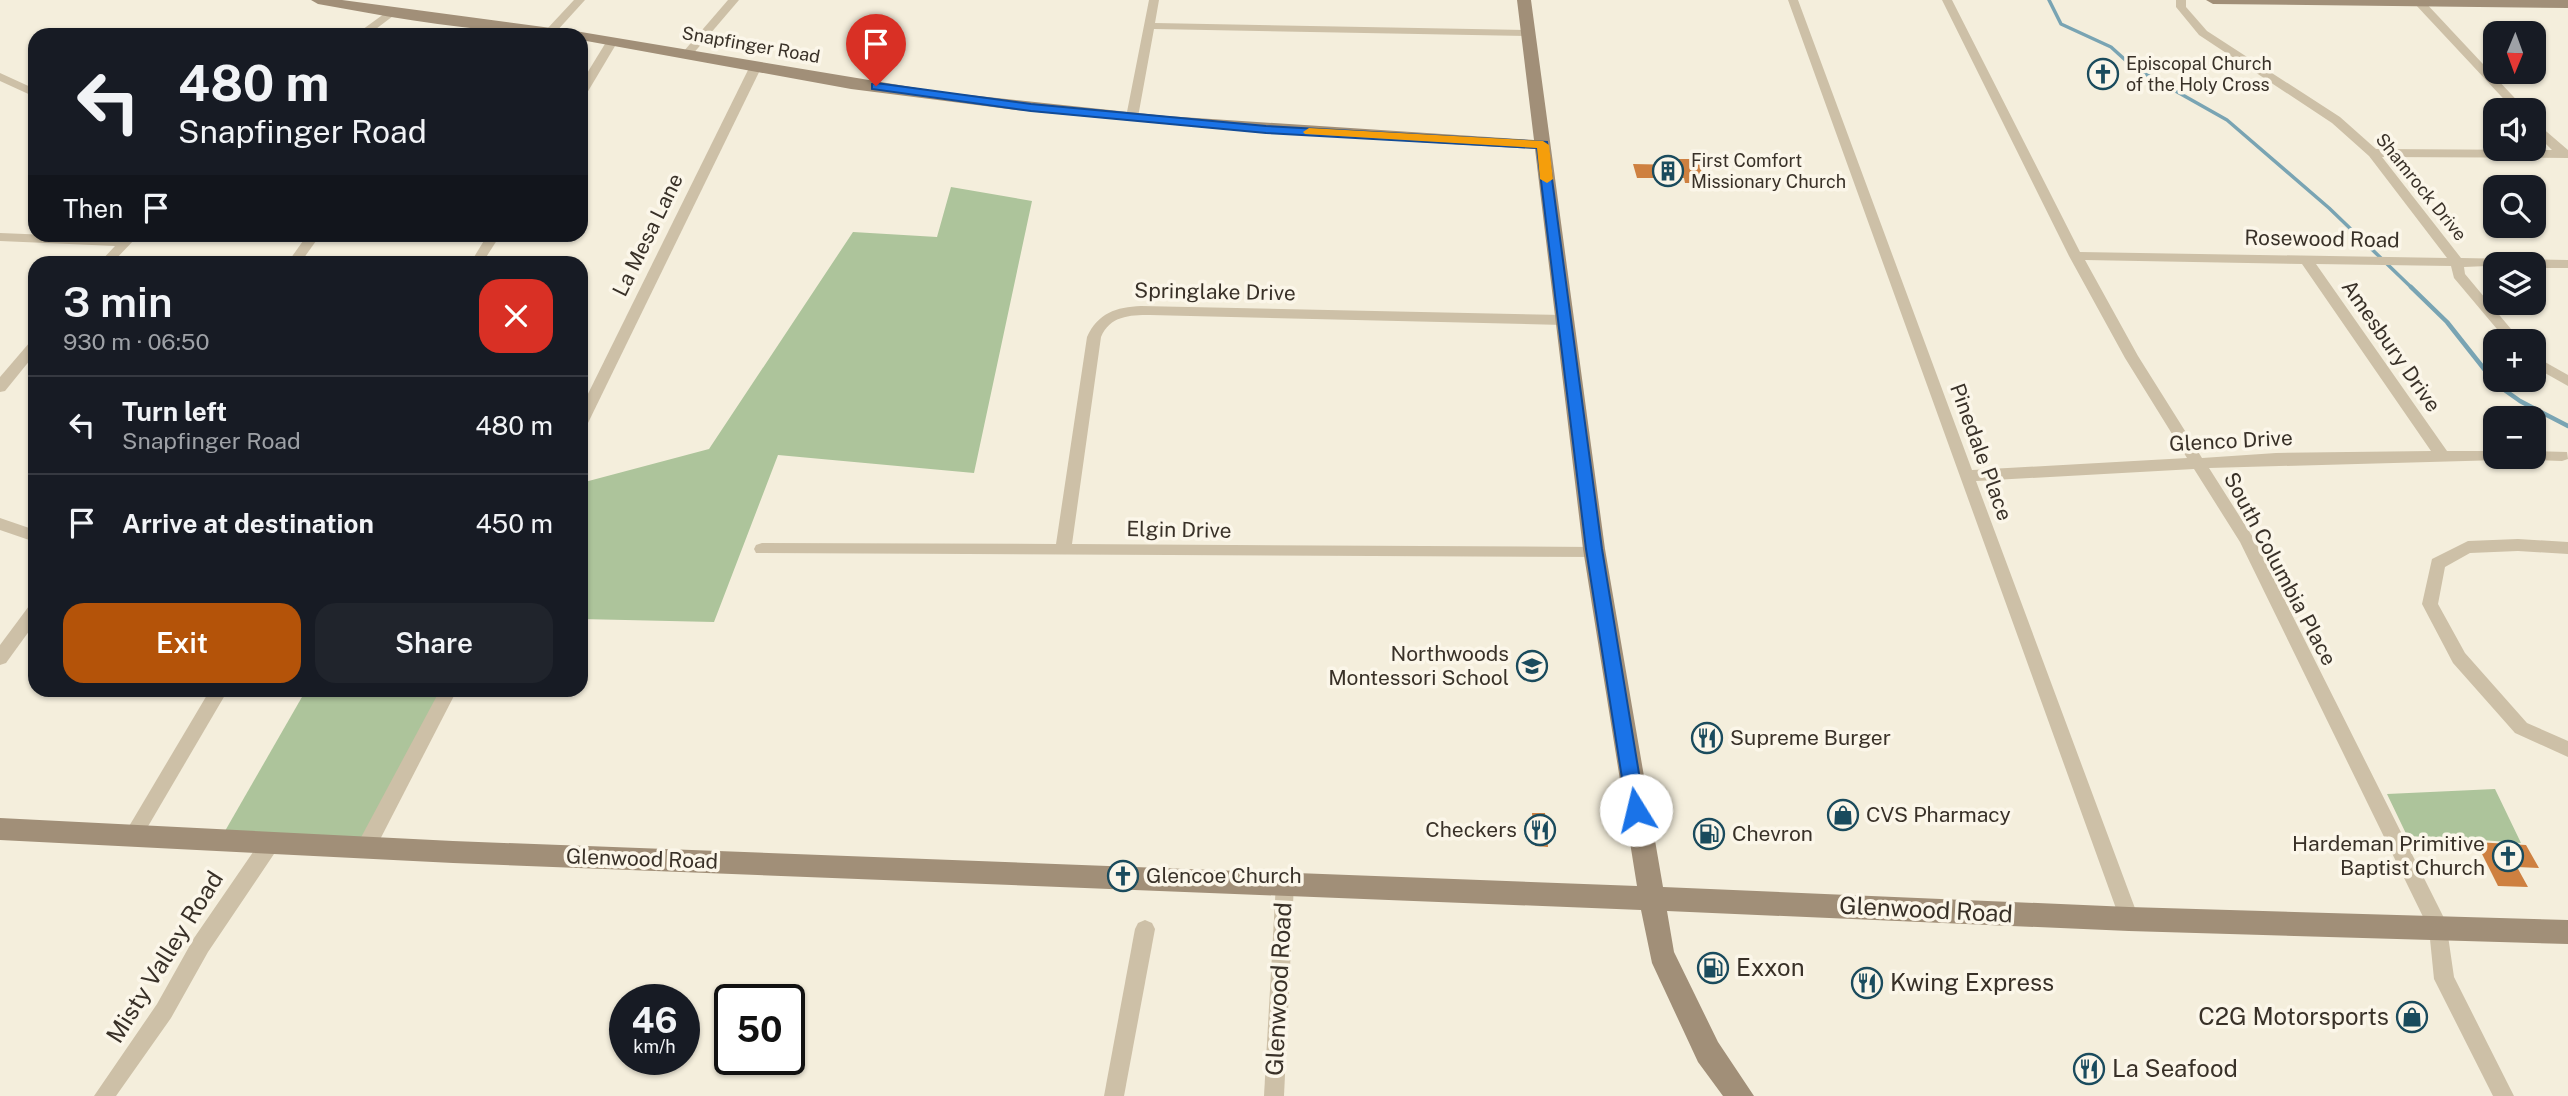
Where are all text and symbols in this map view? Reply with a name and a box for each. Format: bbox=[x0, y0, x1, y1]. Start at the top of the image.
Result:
pin bbox=[846, 14, 906, 86]
north arrow bbox=[2483, 21, 2546, 84]
map controls bbox=[2483, 21, 2546, 469]
street label: Snapfinger Road bbox=[680, 22, 822, 67]
icon: arrive bbox=[857, 25, 895, 63]
place label: Episcopal Church of the Holy Cross bbox=[2126, 53, 2272, 95]
text: 480 m bbox=[178, 54, 329, 112]
icon: left bbox=[63, 56, 154, 147]
church icon: Episcopal Church of the Holy Cross bbox=[2086, 57, 2120, 91]
button: sound bbox=[2483, 98, 2546, 161]
text: Snapfinger Road bbox=[178, 113, 427, 150]
street label: Shamrock Drive bbox=[2372, 129, 2471, 245]
place label: First Comfort Missionary Church bbox=[1691, 150, 1846, 192]
building icon: First Comfort Missionary Church bbox=[1651, 154, 1685, 188]
street label: La Mesa Lane bbox=[607, 169, 688, 300]
button: search bbox=[2483, 175, 2546, 238]
icon: arrive bbox=[137, 189, 175, 227]
text: Then bbox=[63, 193, 123, 224]
street label: Rosewood Road bbox=[2244, 225, 2400, 252]
button: layers bbox=[2483, 252, 2546, 315]
street label: Amesbury Drive bbox=[2337, 275, 2446, 417]
text: 3 min bbox=[63, 277, 173, 326]
street label: Springlake Drive bbox=[1134, 278, 1296, 305]
button: close bbox=[479, 279, 553, 353]
text: 930 m · 06:50 bbox=[63, 328, 210, 355]
button: + bbox=[2483, 329, 2546, 392]
street label: Pinedale Place bbox=[1945, 380, 2018, 524]
text: Turn left bbox=[122, 396, 227, 427]
icon: left bbox=[63, 406, 101, 444]
button: − bbox=[2483, 406, 2546, 469]
text: 480 m bbox=[475, 410, 553, 441]
street label: Glenco Drive bbox=[2169, 425, 2293, 456]
text: Snapfinger Road bbox=[122, 427, 301, 454]
street label: South Columbia Place bbox=[2219, 468, 2342, 670]
icon: arrive bbox=[63, 504, 101, 542]
text: Arrive at destination bbox=[122, 508, 374, 539]
text: 450 m bbox=[476, 508, 553, 539]
street label: Elgin Drive bbox=[1126, 516, 1232, 543]
button: Exit bbox=[63, 603, 301, 683]
button: Share bbox=[315, 603, 553, 683]
place label: Northwoods Montessori School bbox=[1328, 641, 1509, 690]
school or university icon: Northwoods Montessori School bbox=[1515, 649, 1549, 683]
restaurant icon: Supreme Burger bbox=[1690, 721, 1724, 755]
place label: Supreme Burger bbox=[1730, 725, 1891, 750]
position arrow bbox=[1599, 773, 1673, 847]
shop icon: CVS Pharmacy bbox=[1826, 798, 1860, 832]
place label: CVS Pharmacy bbox=[1866, 802, 2011, 827]
restaurant icon: Checkers bbox=[1523, 813, 1557, 847]
place label: Checkers bbox=[1425, 817, 1517, 842]
fuel station icon: Chevron bbox=[1692, 817, 1726, 851]
place label: Chevron bbox=[1732, 821, 1813, 846]
place label: Hardeman Primitive Baptist Church bbox=[2292, 831, 2485, 880]
church icon: Hardeman Primitive Baptist Church bbox=[2491, 839, 2525, 873]
street label: Glenwood Road bbox=[566, 843, 718, 874]
church icon: Glencoe Church bbox=[1106, 859, 1140, 893]
place label: Glencoe Church bbox=[1146, 863, 1302, 888]
street label: Misty Valley Road bbox=[100, 865, 228, 1048]
street label: Glenwood Road bbox=[1838, 890, 2014, 928]
street label: Glenwood Road bbox=[1259, 901, 1297, 1077]
fuel station icon: Exxon bbox=[1696, 951, 1730, 985]
place label: Exxon bbox=[1736, 953, 1805, 981]
restaurant icon: Kwing Express bbox=[1850, 966, 1884, 1000]
place label: Kwing Express bbox=[1890, 968, 2054, 996]
speed limit sign: 50 bbox=[714, 984, 805, 1075]
text: 46 bbox=[631, 1000, 678, 1041]
shop icon: C2G Motorsports bbox=[2395, 1000, 2429, 1034]
place label: C2G Motorsports bbox=[2198, 1002, 2389, 1030]
text: km/h bbox=[633, 1036, 676, 1057]
restaurant icon: La Seafood bbox=[2072, 1052, 2106, 1086]
place label: La Seafood bbox=[2112, 1054, 2238, 1082]

